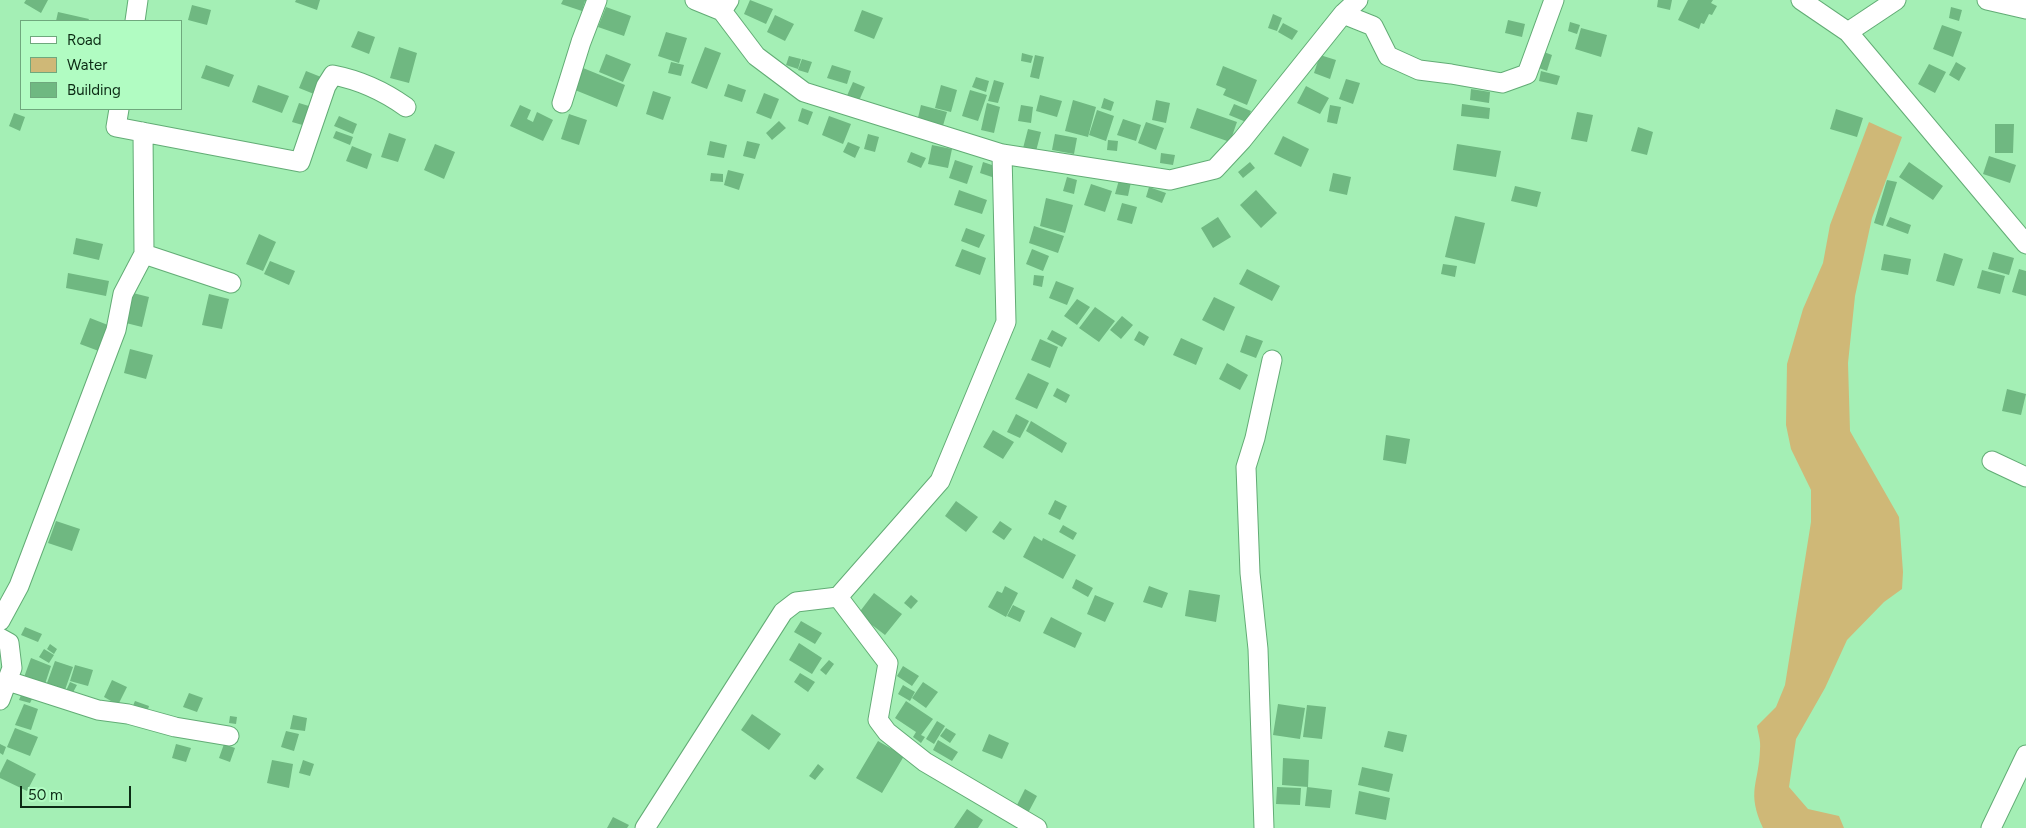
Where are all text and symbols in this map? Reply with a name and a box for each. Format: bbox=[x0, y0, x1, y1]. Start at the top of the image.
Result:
legend bbox=[20, 20, 182, 110]
text: Road bbox=[67, 31, 102, 49]
text: Water bbox=[67, 56, 107, 74]
text: Building bbox=[67, 81, 121, 99]
scale bar bbox=[22, 776, 134, 808]
text: 50 m bbox=[28, 786, 63, 804]

